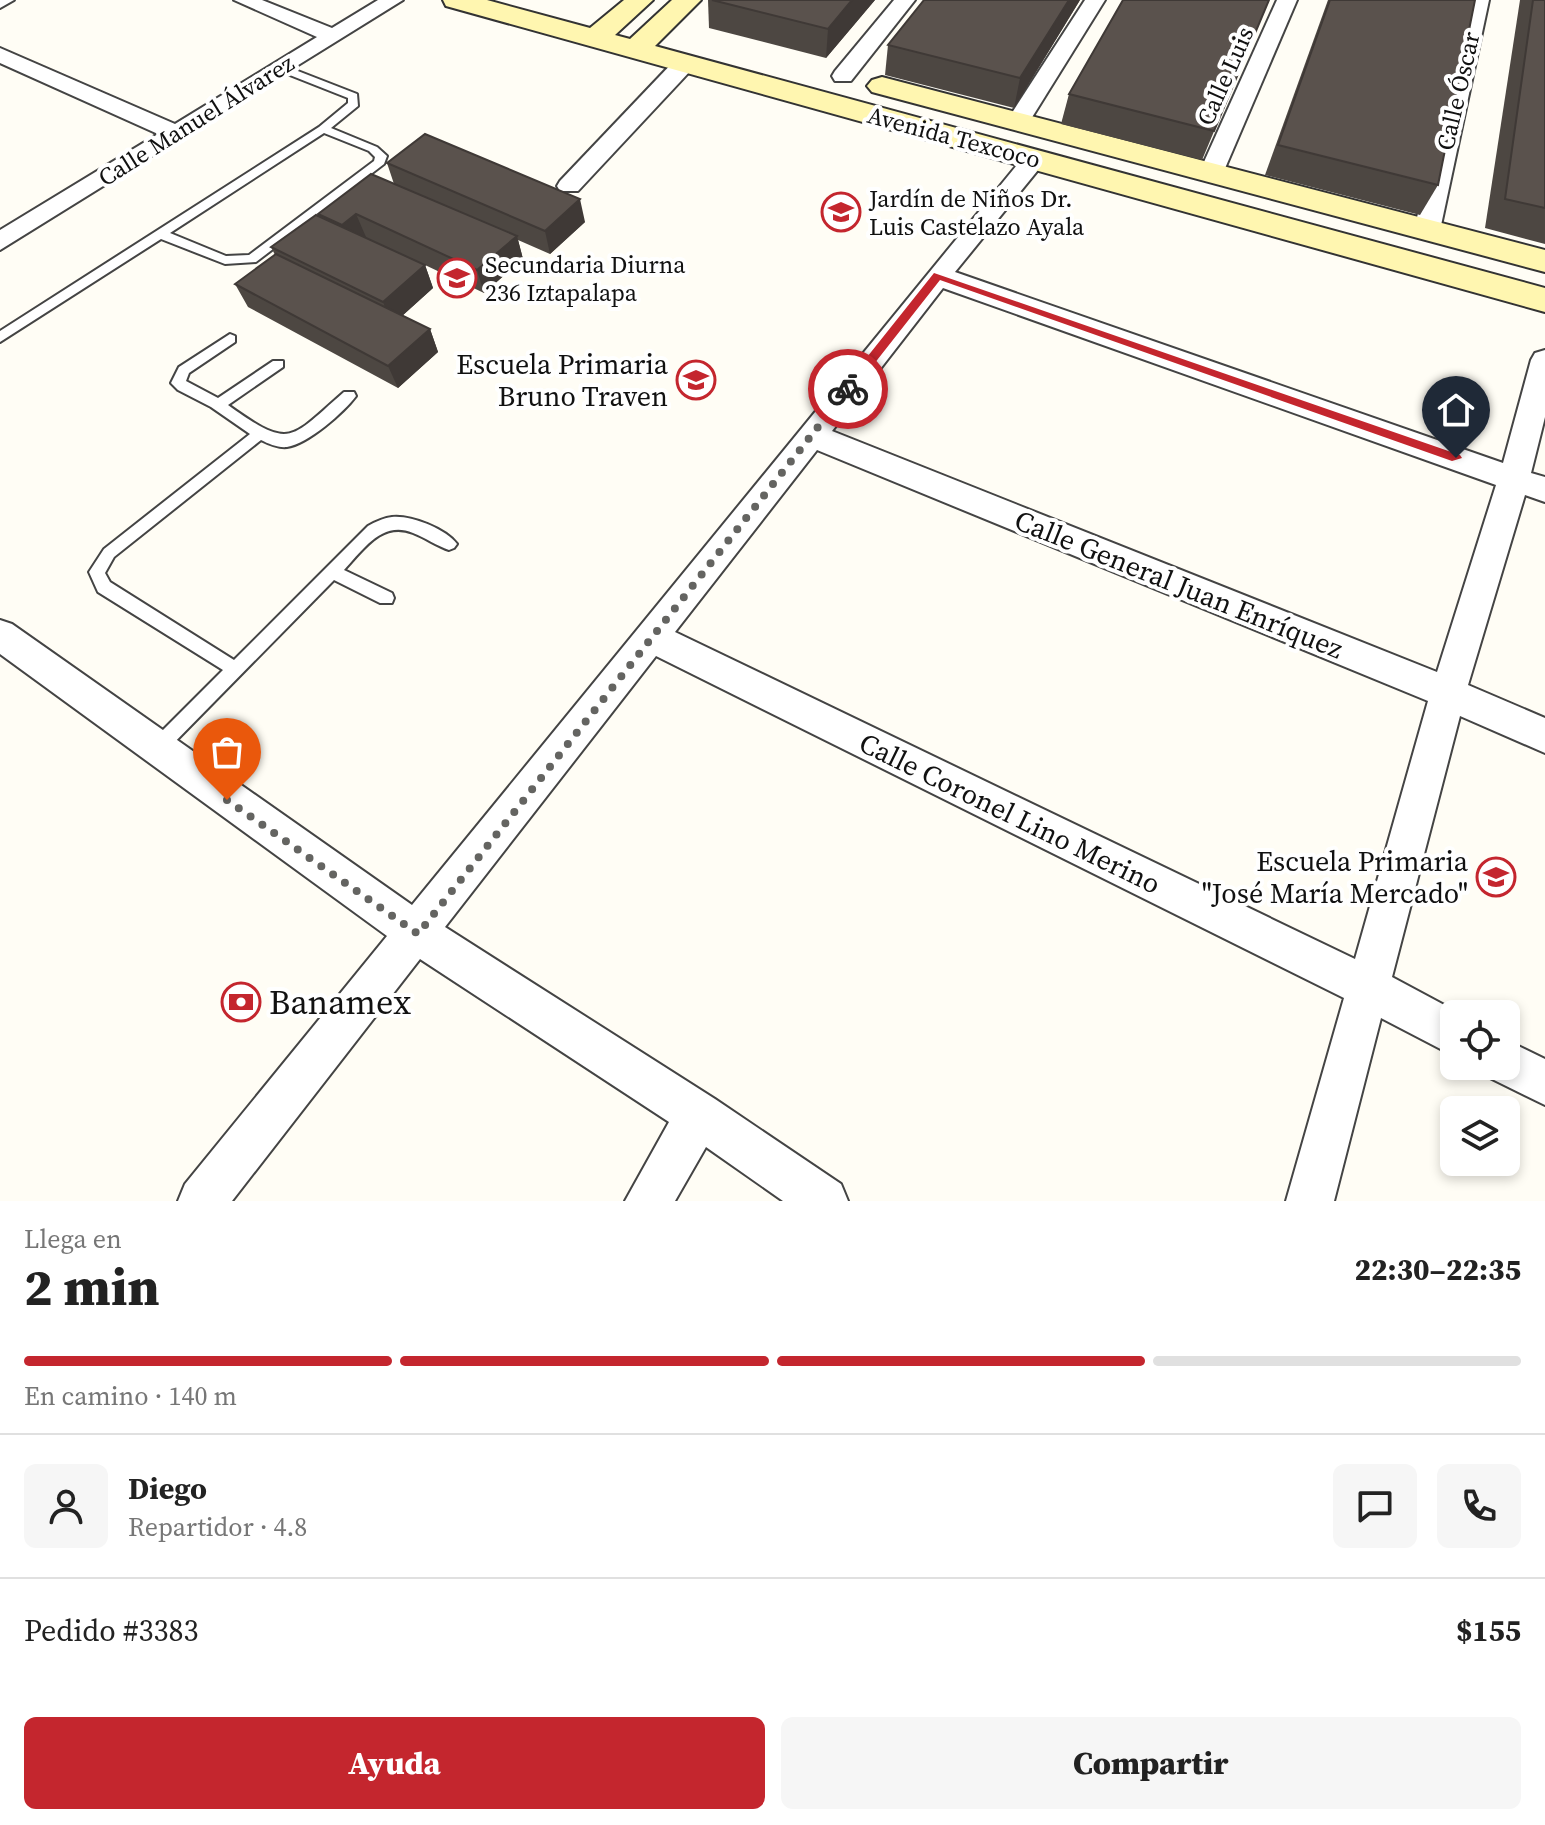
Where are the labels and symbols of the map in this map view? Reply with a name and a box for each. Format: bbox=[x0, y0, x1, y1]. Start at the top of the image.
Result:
street label: Calle Luis bbox=[1189, 21, 1261, 131]
street label: Calle Óscar bbox=[1428, 28, 1488, 154]
street label: Calle Manuel Álvarez bbox=[92, 46, 300, 194]
street label: Avenida Texcoco bbox=[864, 98, 1044, 176]
place label: Jardín de Niños Dr. Luis Castelazo Ayala bbox=[868, 182, 1085, 243]
school or university icon: Jardín de Niños Dr. Luis Castelazo Ayala bbox=[820, 191, 862, 233]
place label: Secundaria Diurna 236 Iztapalapa bbox=[485, 248, 686, 309]
school or university icon: Secundaria Diurna 236 Iztapalapa bbox=[436, 257, 478, 299]
place label: Escuela Primaria Bruno Traven bbox=[456, 345, 669, 415]
courier bbox=[808, 349, 888, 429]
school or university icon: Escuela Primaria Bruno Traven bbox=[675, 359, 717, 401]
pin bbox=[1422, 376, 1490, 458]
street label: Calle General Juan Enríquez bbox=[1009, 501, 1349, 667]
pin bbox=[193, 718, 261, 800]
street label: Calle Coronel Lino Merino bbox=[853, 723, 1167, 903]
place label: Escuela Primaria "José María Mercado" bbox=[1202, 842, 1469, 912]
school or university icon: Escuela Primaria "José María Mercado" bbox=[1475, 856, 1517, 898]
place label: Banamex bbox=[269, 979, 411, 1025]
bank icon: Banamex bbox=[220, 981, 262, 1023]

